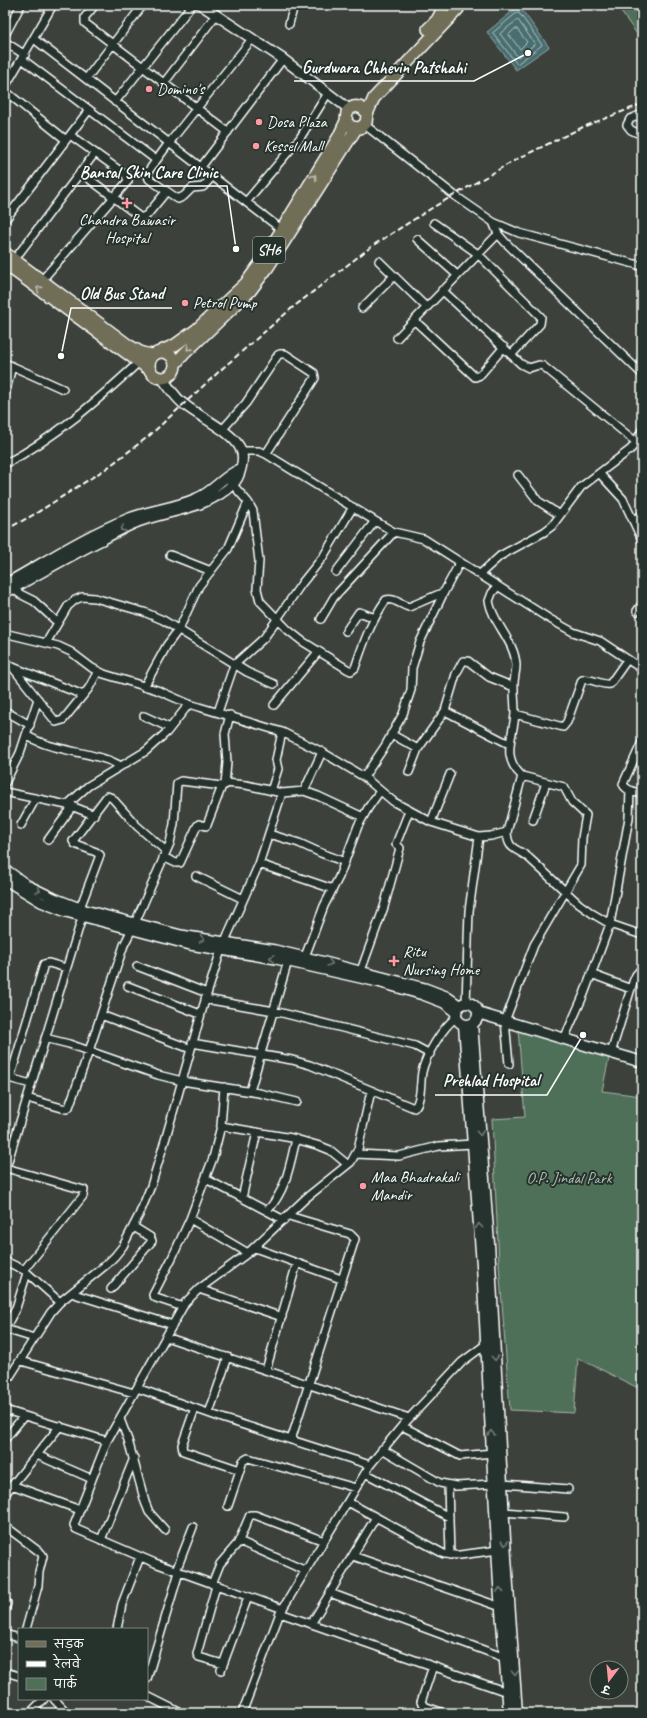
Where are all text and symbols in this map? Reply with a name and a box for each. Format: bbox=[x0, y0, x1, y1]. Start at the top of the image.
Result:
callout: Gurdwara Chhevin Patshahi bbox=[294, 52, 474, 81]
text: Gurdwara Chhevin Patshahi bbox=[302, 57, 469, 78]
place label: Domino's bbox=[157, 79, 206, 99]
marker: Domino's bbox=[144, 84, 154, 94]
place label: Dosa Plaza bbox=[267, 112, 328, 132]
marker: Dosa Plaza bbox=[254, 117, 264, 127]
place label: Kessel Mall bbox=[264, 136, 326, 156]
marker: Kessel Mall bbox=[251, 141, 261, 151]
callout: Bansal Skin Care Clinic bbox=[72, 157, 227, 186]
text: Bansal Skin Care Clinic bbox=[80, 162, 219, 183]
one-way arrow bbox=[309, 174, 316, 181]
marker: Chandra Bawasir Hospital bbox=[121, 197, 133, 209]
place label: Chandra Bawasir Hospital bbox=[79, 210, 177, 248]
road number: SH6 bbox=[253, 237, 285, 263]
callout: Old Bus Stand bbox=[71, 279, 172, 308]
text: Old Bus Stand bbox=[80, 283, 167, 304]
one-way arrow bbox=[37, 287, 44, 294]
place label: Petrol Pump bbox=[193, 293, 258, 313]
marker: Petrol Pump bbox=[180, 298, 190, 308]
one-way arrow bbox=[186, 343, 194, 351]
one-way arrow bbox=[120, 524, 128, 532]
one-way arrow bbox=[33, 885, 41, 893]
one-way arrow bbox=[199, 934, 205, 943]
place label: Ritu Nursing Home bbox=[403, 942, 481, 980]
one-way arrow bbox=[269, 954, 275, 963]
marker: Ritu Nursing Home bbox=[388, 955, 400, 967]
one-way arrow bbox=[326, 958, 333, 967]
callout: Prehlad Hospital bbox=[435, 1066, 547, 1095]
text: Prehlad Hospital bbox=[443, 1070, 542, 1091]
one-way arrow bbox=[476, 1130, 485, 1136]
place label: Maa Bhadrakali Mandir bbox=[371, 1167, 461, 1205]
park label: O.P. Jindal Park bbox=[526, 1168, 613, 1188]
marker: Maa Bhadrakali Mandir bbox=[358, 1181, 368, 1191]
one-way arrow bbox=[475, 1223, 484, 1229]
one-way arrow bbox=[491, 1355, 500, 1361]
one-way arrow bbox=[487, 1430, 496, 1436]
one-way arrow bbox=[501, 1540, 510, 1546]
one-way arrow bbox=[495, 1587, 504, 1593]
legend bbox=[18, 1628, 148, 1700]
text: सड़क bbox=[53, 1636, 85, 1652]
text: रेलवे bbox=[52, 1653, 81, 1672]
north arrow bbox=[589, 1660, 629, 1700]
one-way arrow bbox=[510, 1670, 519, 1676]
text: पार्क bbox=[53, 1674, 78, 1692]
text: उ bbox=[599, 1681, 613, 1698]

